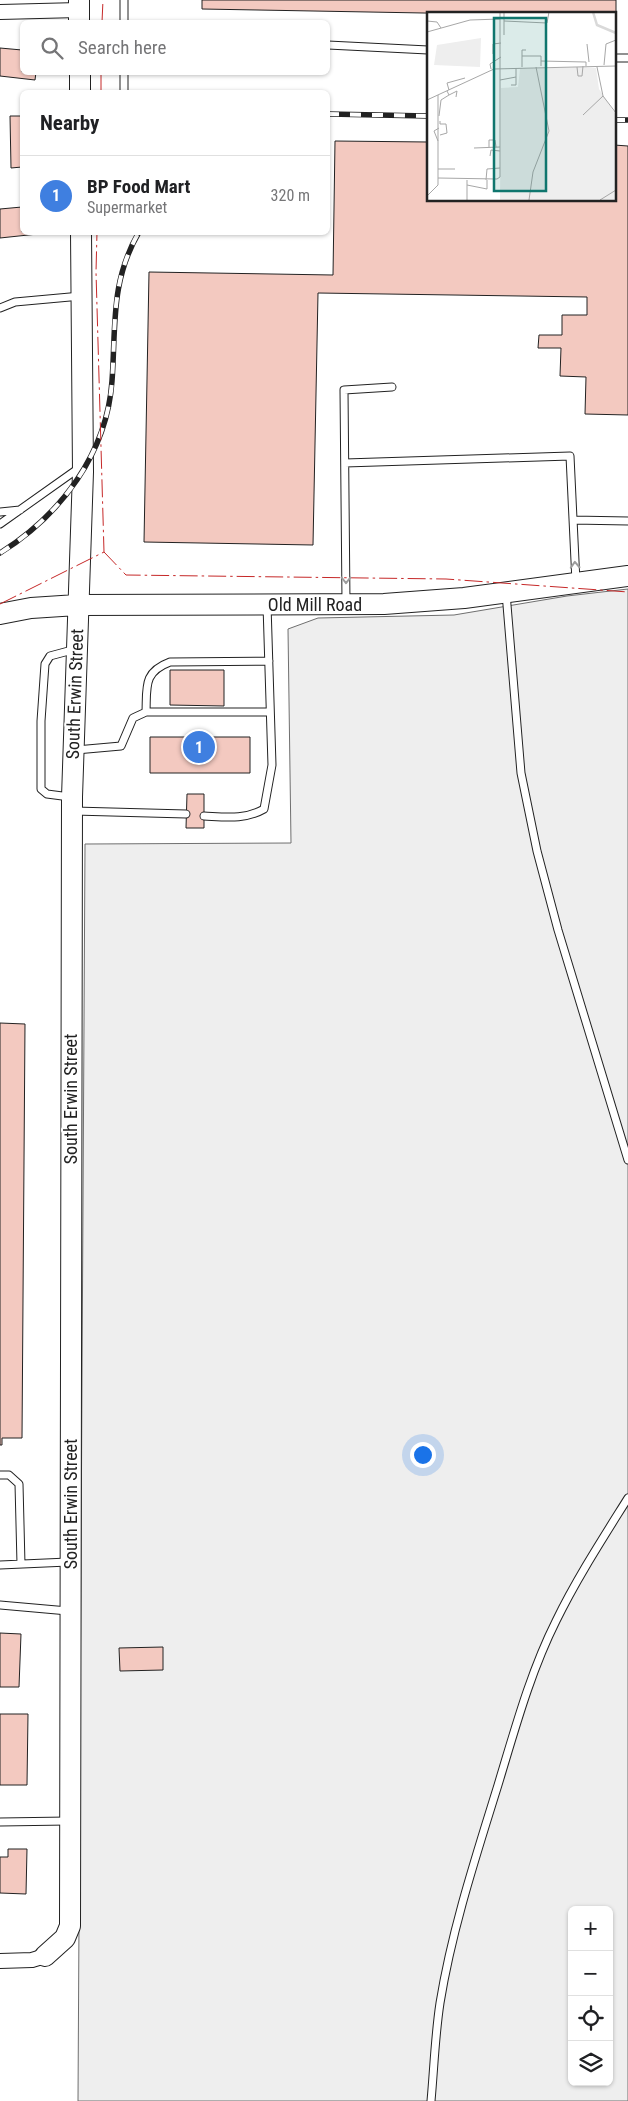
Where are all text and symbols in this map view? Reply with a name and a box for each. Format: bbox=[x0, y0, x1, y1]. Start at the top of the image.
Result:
inset map bbox=[427, 12, 616, 201]
search box bbox=[20, 20, 330, 75]
icon: search bbox=[38, 34, 66, 62]
text: Search here bbox=[78, 36, 166, 59]
text: Nearby bbox=[40, 111, 99, 135]
text: BP Food Mart bbox=[87, 175, 190, 198]
text: 1 bbox=[52, 186, 60, 205]
text: 320 m bbox=[271, 186, 310, 205]
text: Supermarket bbox=[87, 198, 167, 217]
one-way arrow bbox=[570, 560, 581, 568]
one-way arrow bbox=[341, 577, 351, 585]
street label: Old Mill Road bbox=[268, 594, 362, 615]
street label: South Erwin Street bbox=[62, 628, 87, 760]
pin: 1 bbox=[183, 728, 215, 766]
street label: South Erwin Street bbox=[60, 1034, 81, 1164]
street label: South Erwin Street bbox=[60, 1439, 81, 1569]
your location bbox=[410, 1442, 436, 1468]
map controls bbox=[568, 1906, 613, 2086]
button: + bbox=[568, 1906, 613, 1951]
button: − bbox=[568, 1951, 613, 1996]
button: locate bbox=[568, 1996, 613, 2041]
button: layers bbox=[568, 2041, 613, 2086]

